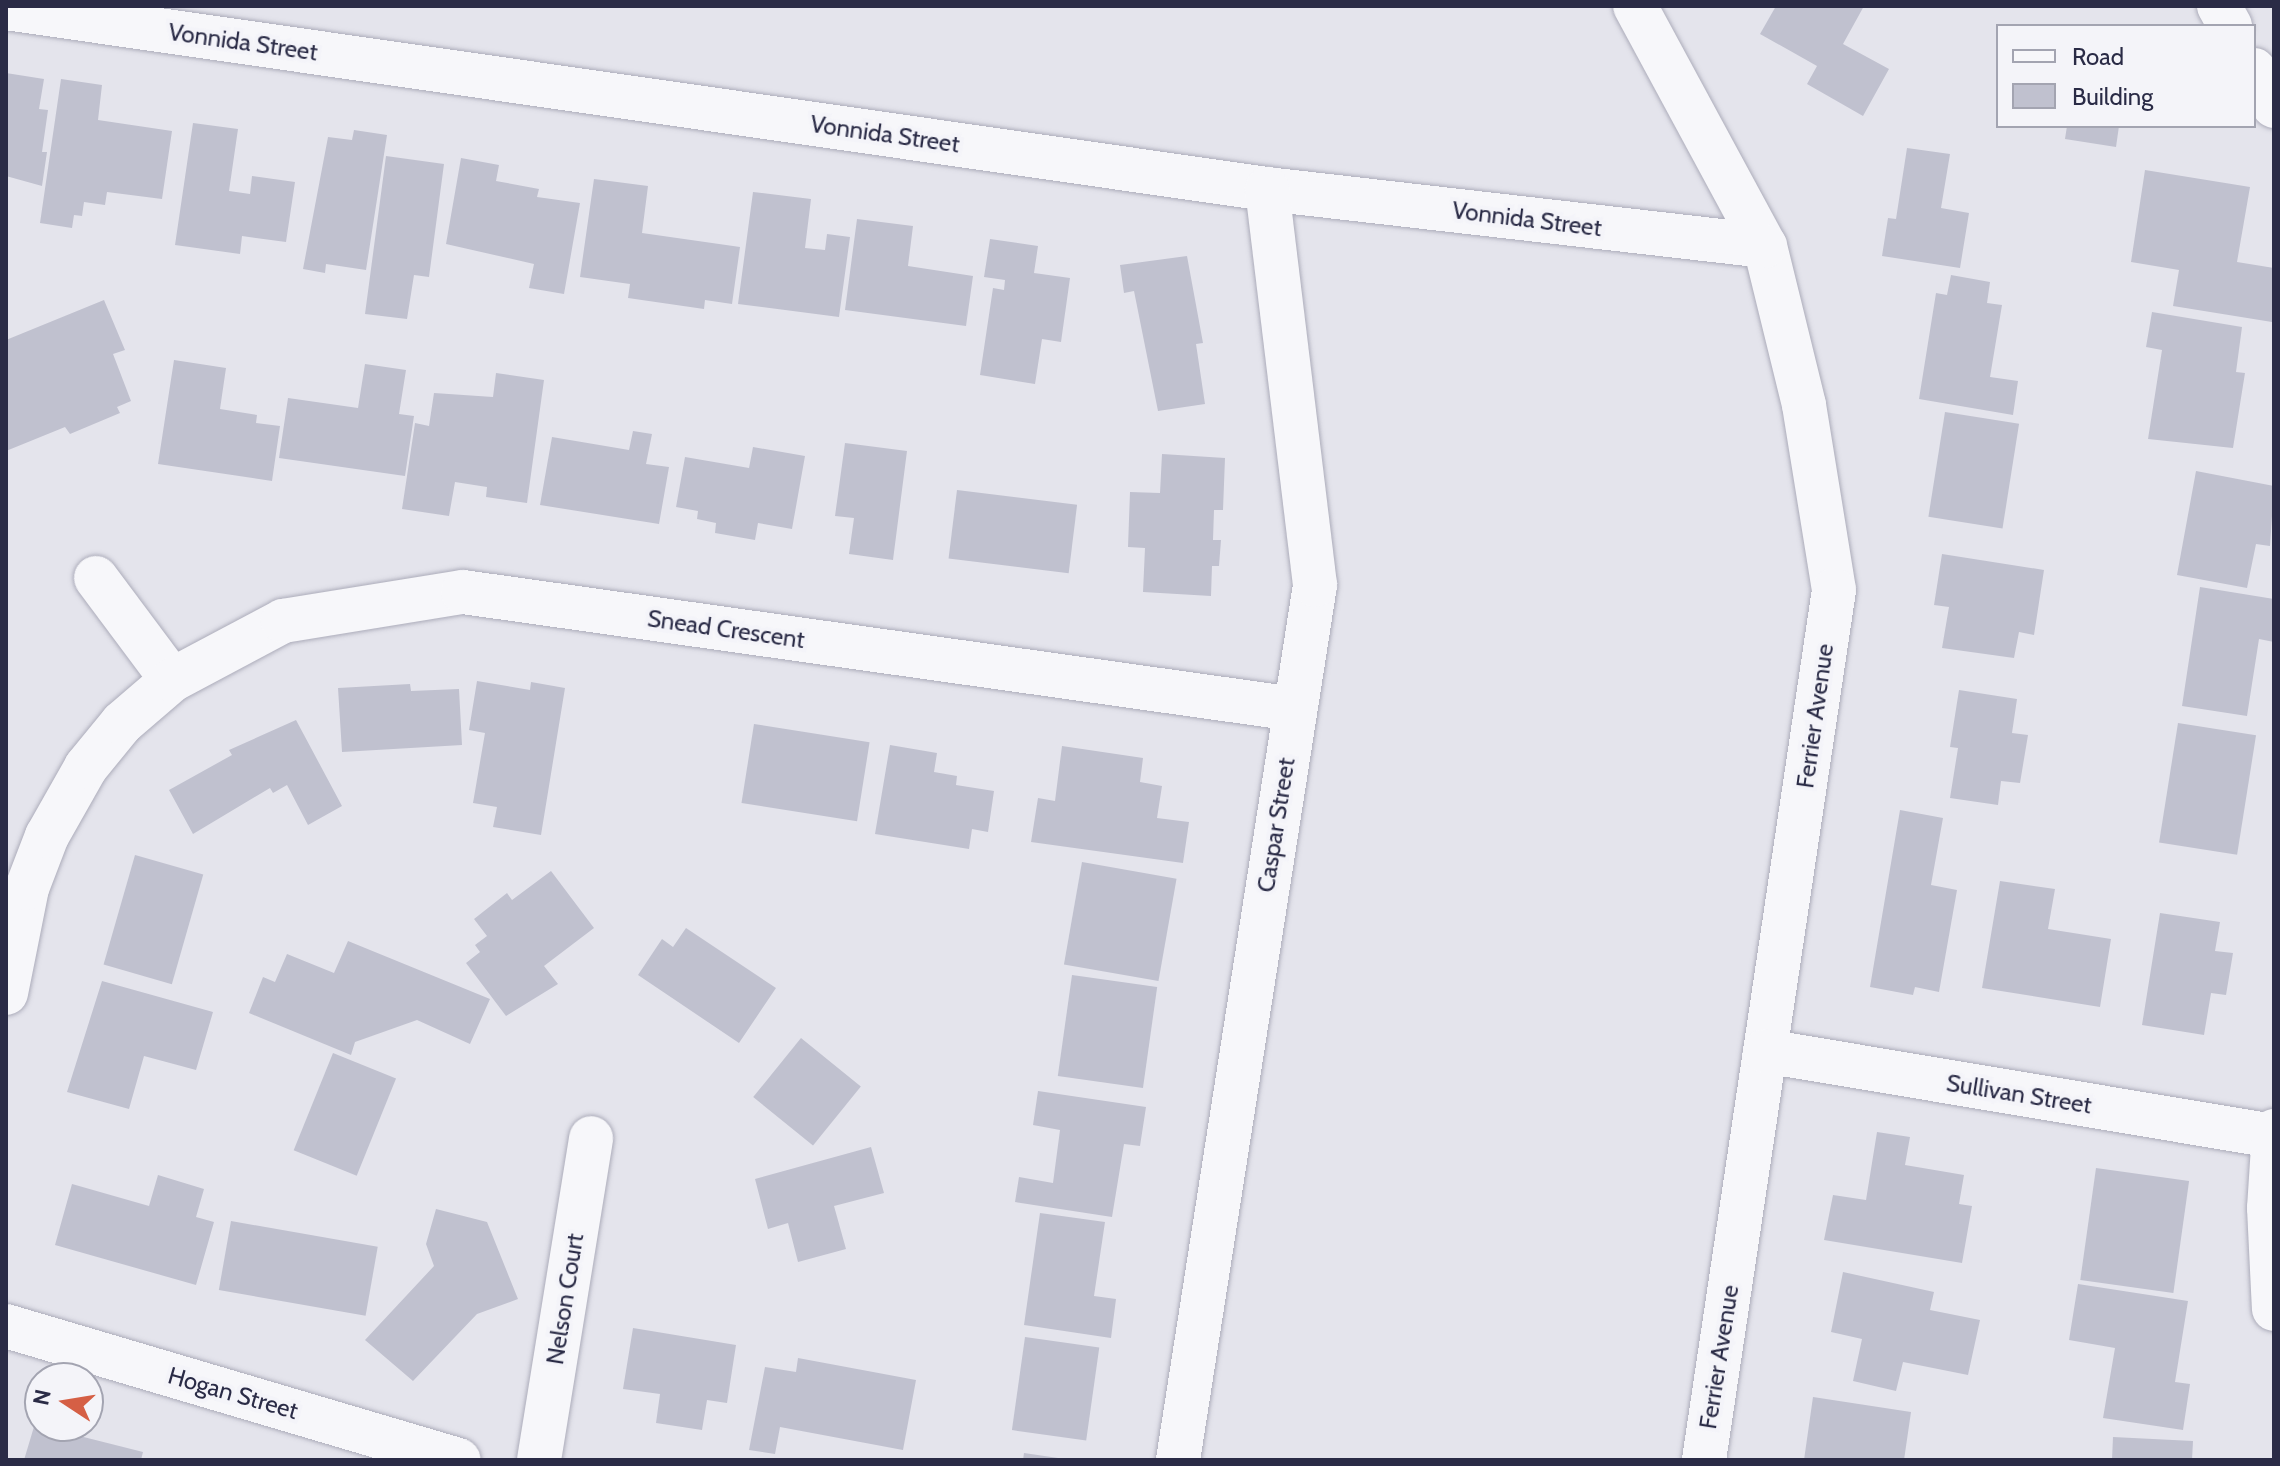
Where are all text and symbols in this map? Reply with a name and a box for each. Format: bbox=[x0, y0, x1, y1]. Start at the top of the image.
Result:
street label: Vonnida Street bbox=[167, 17, 319, 67]
legend bbox=[1996, 24, 2256, 128]
text: Road bbox=[2072, 42, 2124, 71]
text: Building bbox=[2072, 82, 2153, 111]
street label: Vonnida Street bbox=[809, 109, 961, 159]
street label: Vonnida Street bbox=[1451, 196, 1603, 242]
street label: Snead Crescent bbox=[646, 604, 806, 654]
street label: Ferrier Avenue bbox=[1791, 642, 1839, 790]
street label: Caspar Street bbox=[1251, 756, 1301, 894]
street label: Sullivan Street bbox=[1944, 1068, 2094, 1120]
street label: Nelson Court bbox=[540, 1231, 590, 1367]
street label: Ferrier Avenue bbox=[1693, 1283, 1745, 1431]
street label: Hogan Street bbox=[165, 1361, 301, 1425]
north arrow bbox=[24, 1362, 104, 1442]
text: N bbox=[27, 1387, 57, 1408]

